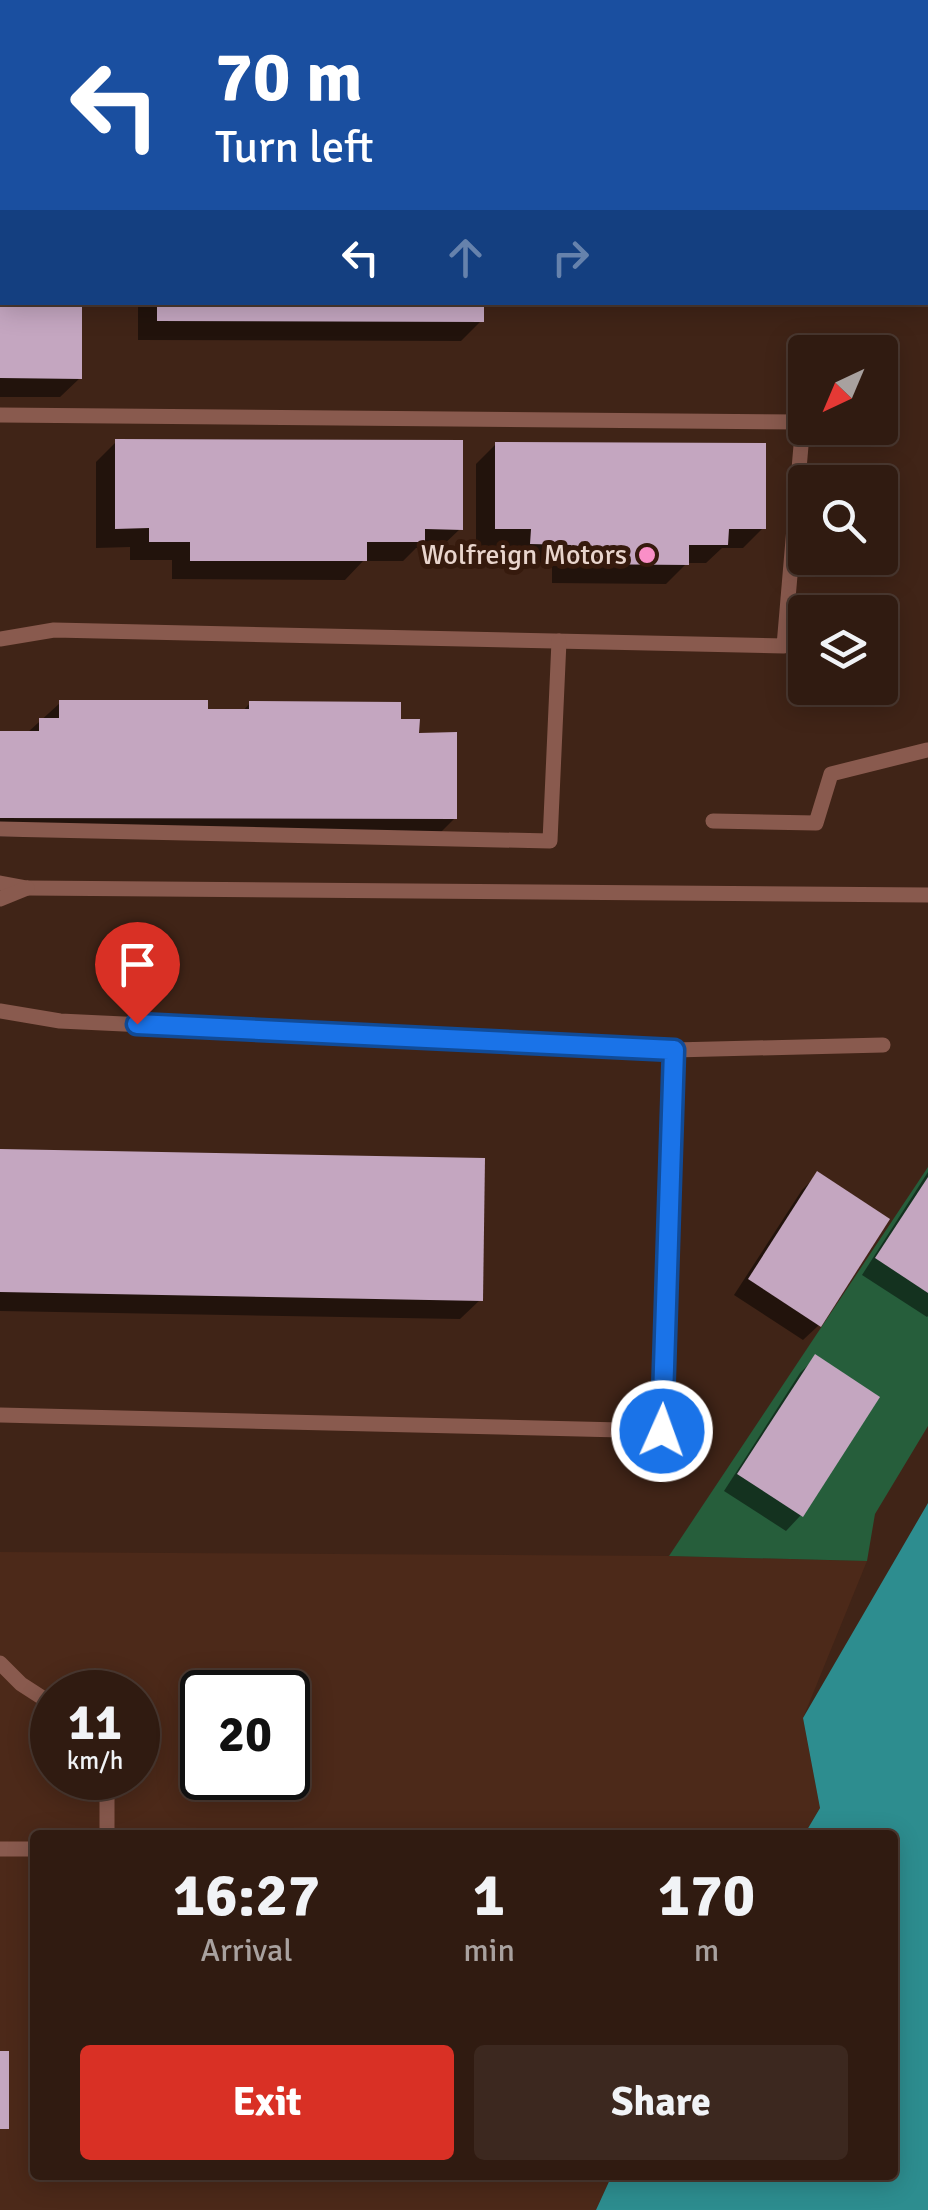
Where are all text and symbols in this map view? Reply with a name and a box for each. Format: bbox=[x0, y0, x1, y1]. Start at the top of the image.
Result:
text: 70 m bbox=[215, 34, 363, 120]
icon: left bbox=[50, 40, 180, 170]
text: Turn left bbox=[215, 120, 374, 175]
icon: left bbox=[333, 230, 388, 285]
icon: ahead bbox=[438, 230, 493, 285]
icon: right bbox=[543, 230, 598, 285]
north arrow bbox=[788, 335, 898, 445]
map controls bbox=[788, 335, 898, 705]
button: search bbox=[788, 465, 898, 575]
place label: Wolfreign Motors bbox=[421, 538, 627, 572]
marker: Wolfreign Motors bbox=[636, 544, 658, 566]
button: layers bbox=[788, 595, 898, 705]
pin bbox=[95, 922, 180, 1025]
icon: arrive bbox=[110, 937, 165, 992]
position arrow bbox=[610, 1379, 714, 1483]
speed limit sign: 20 bbox=[180, 1670, 310, 1800]
text: 11 bbox=[68, 1692, 122, 1754]
text: km/h bbox=[67, 1745, 123, 1776]
text: 16:27 bbox=[173, 1859, 320, 1933]
text: 1 bbox=[473, 1859, 505, 1933]
text: 170 bbox=[658, 1859, 755, 1933]
text: Arrival bbox=[201, 1931, 293, 1970]
text: min bbox=[463, 1931, 515, 1970]
text: m bbox=[694, 1931, 719, 1970]
button: Exit bbox=[80, 2045, 454, 2160]
button: Share bbox=[474, 2045, 848, 2160]

